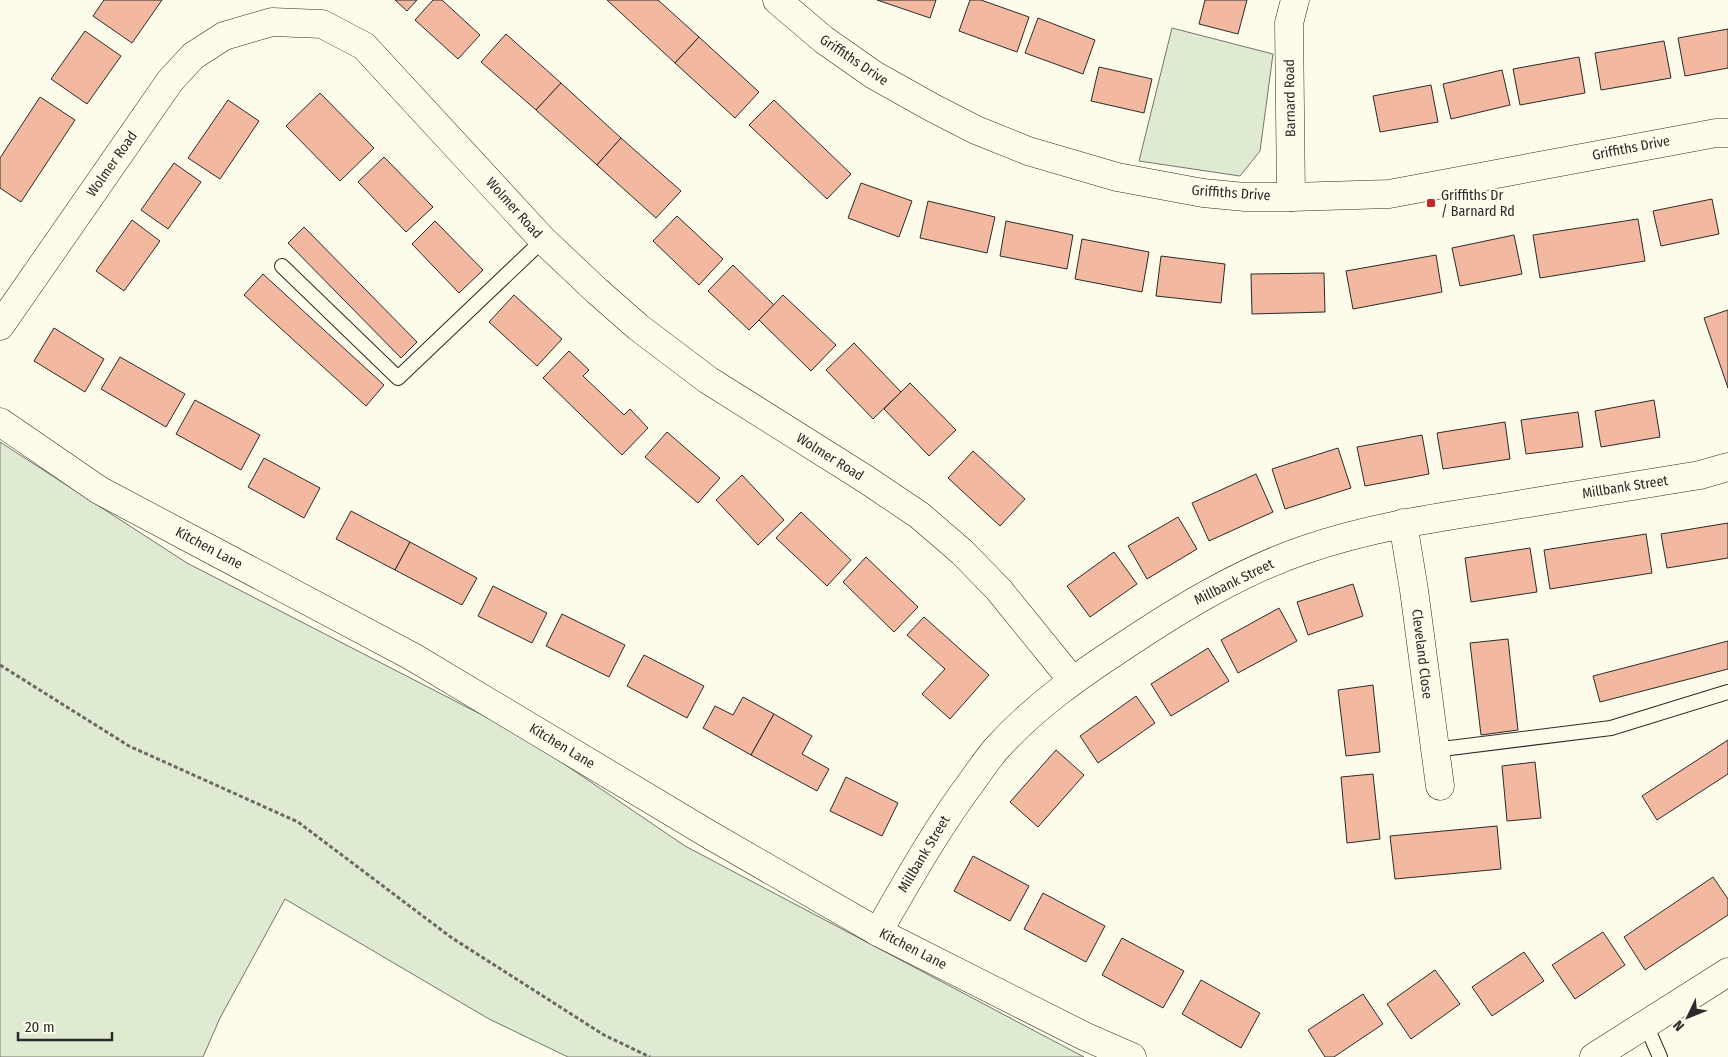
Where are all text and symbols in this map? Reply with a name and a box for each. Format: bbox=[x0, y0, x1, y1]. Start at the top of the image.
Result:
street label: Griffiths Drive bbox=[817, 31, 892, 89]
street label: Barnard Road bbox=[1281, 59, 1299, 137]
street label: Wolmer Road bbox=[83, 128, 141, 200]
street label: Griffiths Drive bbox=[1591, 132, 1671, 164]
street label: Wolmer Road bbox=[482, 174, 546, 242]
street label: Griffiths Drive bbox=[1191, 182, 1271, 204]
place label: Griffiths Dr / Barnard Rd bbox=[1441, 187, 1515, 220]
marker: Griffiths Dr / Barnard Rd bbox=[1425, 197, 1437, 209]
street label: Wolmer Road bbox=[793, 430, 867, 484]
street label: Millbank Street bbox=[1581, 472, 1670, 502]
street label: Kitchen Lane bbox=[173, 523, 246, 573]
street label: Millbank Street bbox=[1191, 555, 1277, 609]
street label: Cleveland Close bbox=[1408, 608, 1436, 700]
street label: Kitchen Lane bbox=[526, 720, 598, 772]
street label: Millbank Street bbox=[894, 812, 954, 896]
street label: Kitchen Lane bbox=[876, 925, 950, 973]
north arrow bbox=[1663, 992, 1713, 1042]
scale bar bbox=[18, 1010, 111, 1042]
text: N bbox=[1670, 1017, 1688, 1034]
text: 20 m bbox=[25, 1018, 55, 1036]

